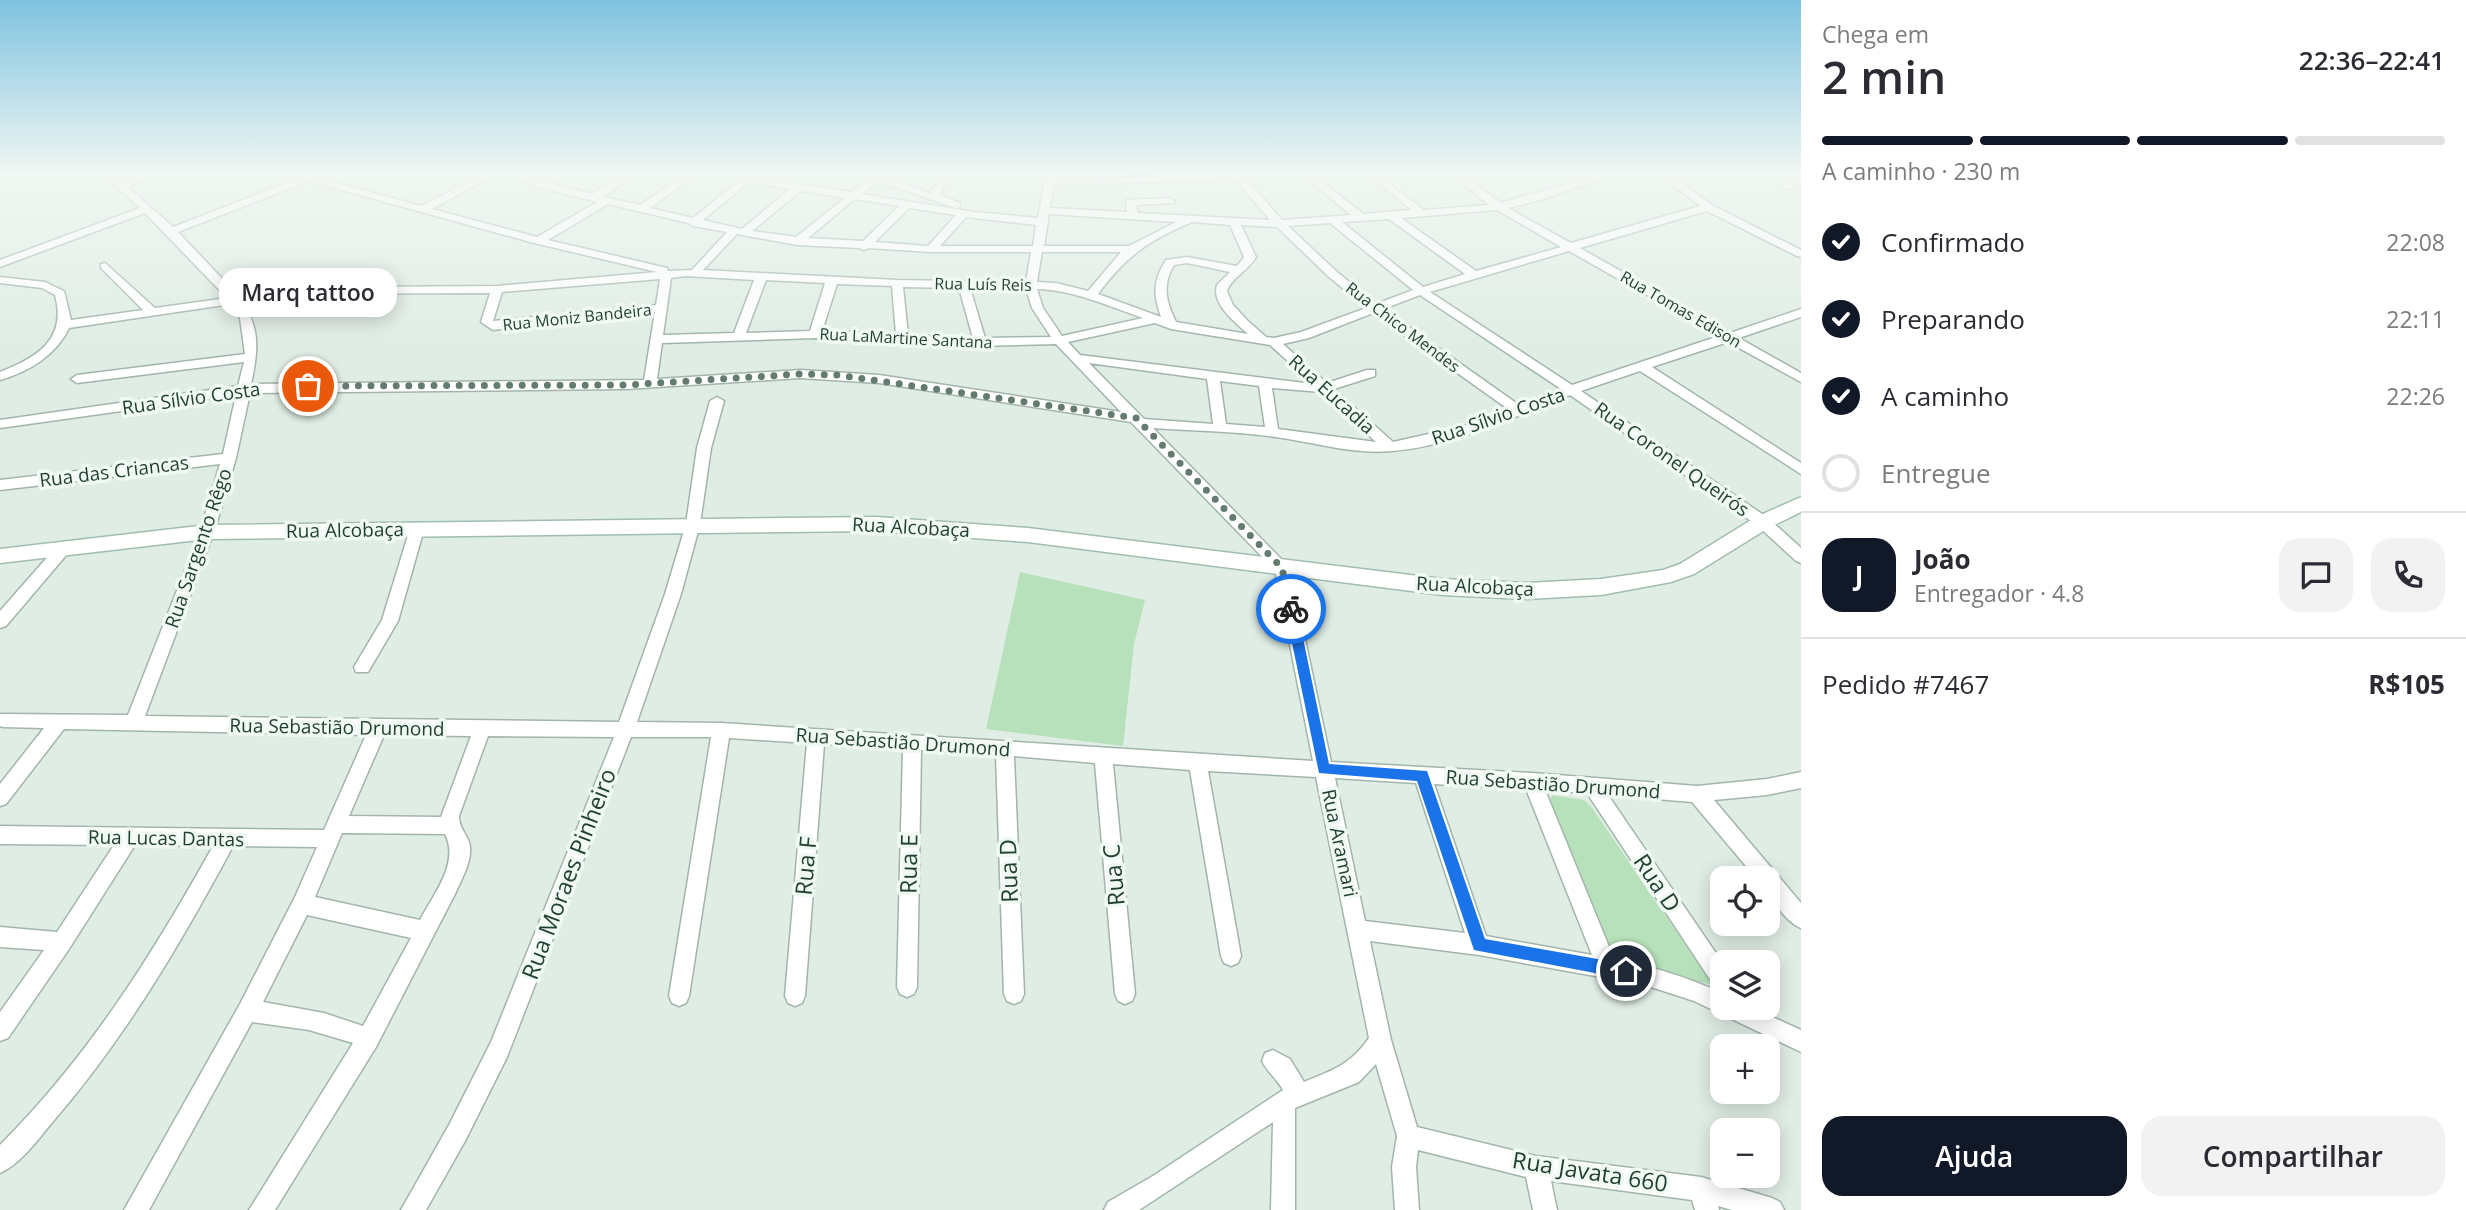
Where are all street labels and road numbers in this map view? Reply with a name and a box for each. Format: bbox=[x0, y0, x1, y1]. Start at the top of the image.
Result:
street label: Rua Tomas Edison bbox=[1616, 265, 1746, 353]
street label: Rua Luís Reis bbox=[934, 272, 1032, 296]
street label: Rua Chico Mendes bbox=[1341, 277, 1465, 377]
street label: Rua Moniz Bandeira bbox=[501, 298, 653, 336]
street label: Rua LaMartine Santana bbox=[819, 322, 993, 354]
street label: Rua Eucadia bbox=[1283, 348, 1381, 440]
street label: Rua Sílvio Costa bbox=[120, 375, 262, 421]
street label: Rua Sílvio Costa bbox=[1428, 381, 1568, 451]
street label: Rua Coronel Queirós bbox=[1589, 396, 1755, 522]
street label: Rua das Criancas bbox=[38, 449, 190, 493]
street label: Rua Sargento Rêgo bbox=[158, 465, 238, 631]
street label: Rua Alcobaça bbox=[851, 511, 971, 543]
street label: Rua Alcobaça bbox=[286, 516, 404, 544]
street label: Rua Alcobaça bbox=[1415, 570, 1535, 602]
street label: Rua Sebastião Drumond bbox=[229, 712, 445, 742]
street label: Rua Sebastião Drumond bbox=[795, 722, 1011, 762]
street label: Rua Moraes Pinheiro bbox=[513, 764, 623, 984]
street label: Rua Sebastião Drumond bbox=[1445, 764, 1661, 804]
street label: Rua Aramari bbox=[1316, 787, 1364, 899]
street label: Rua Lucas Dantas bbox=[88, 824, 244, 852]
street label: Rua E bbox=[891, 834, 925, 894]
street label: Rua F bbox=[786, 835, 824, 897]
street label: Rua D bbox=[991, 839, 1025, 903]
street label: Rua C bbox=[1094, 843, 1132, 907]
street label: Rua D bbox=[1627, 847, 1689, 918]
street label: Rua Javata 660 bbox=[1510, 1143, 1670, 1199]

